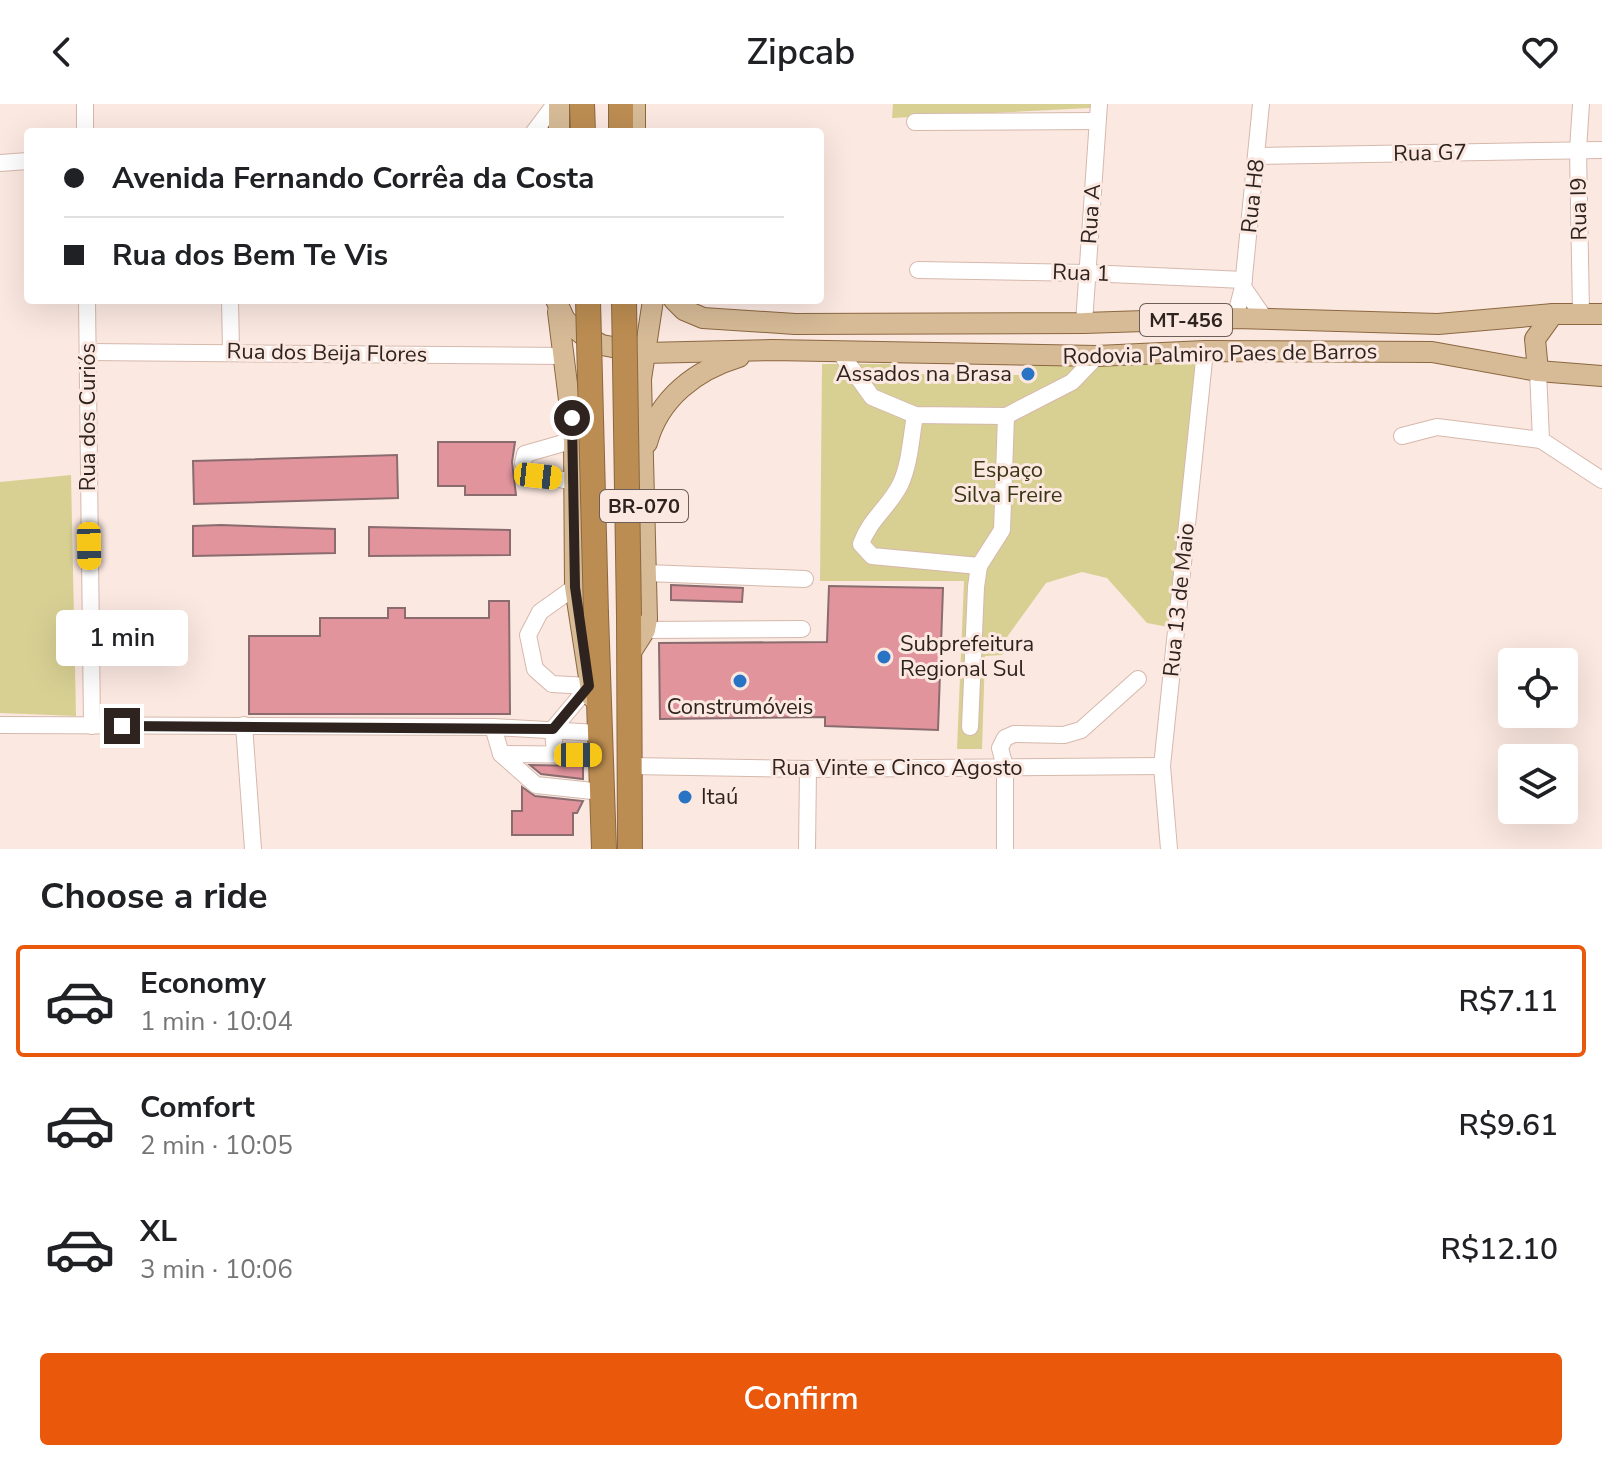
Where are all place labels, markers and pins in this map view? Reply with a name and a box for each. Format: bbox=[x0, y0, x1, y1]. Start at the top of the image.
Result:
place label: Assados na Brasa bbox=[836, 359, 1012, 389]
marker: Assados na Brasa bbox=[1019, 365, 1037, 383]
place label: Subprefeitura Regional Sul bbox=[900, 629, 1034, 684]
marker: Subprefeitura Regional Sul bbox=[875, 648, 893, 666]
marker: Construmóveis bbox=[731, 672, 749, 690]
place label: Construmóveis bbox=[667, 692, 813, 722]
place label: Itaú bbox=[701, 782, 738, 812]
marker: Itaú bbox=[676, 788, 694, 806]

